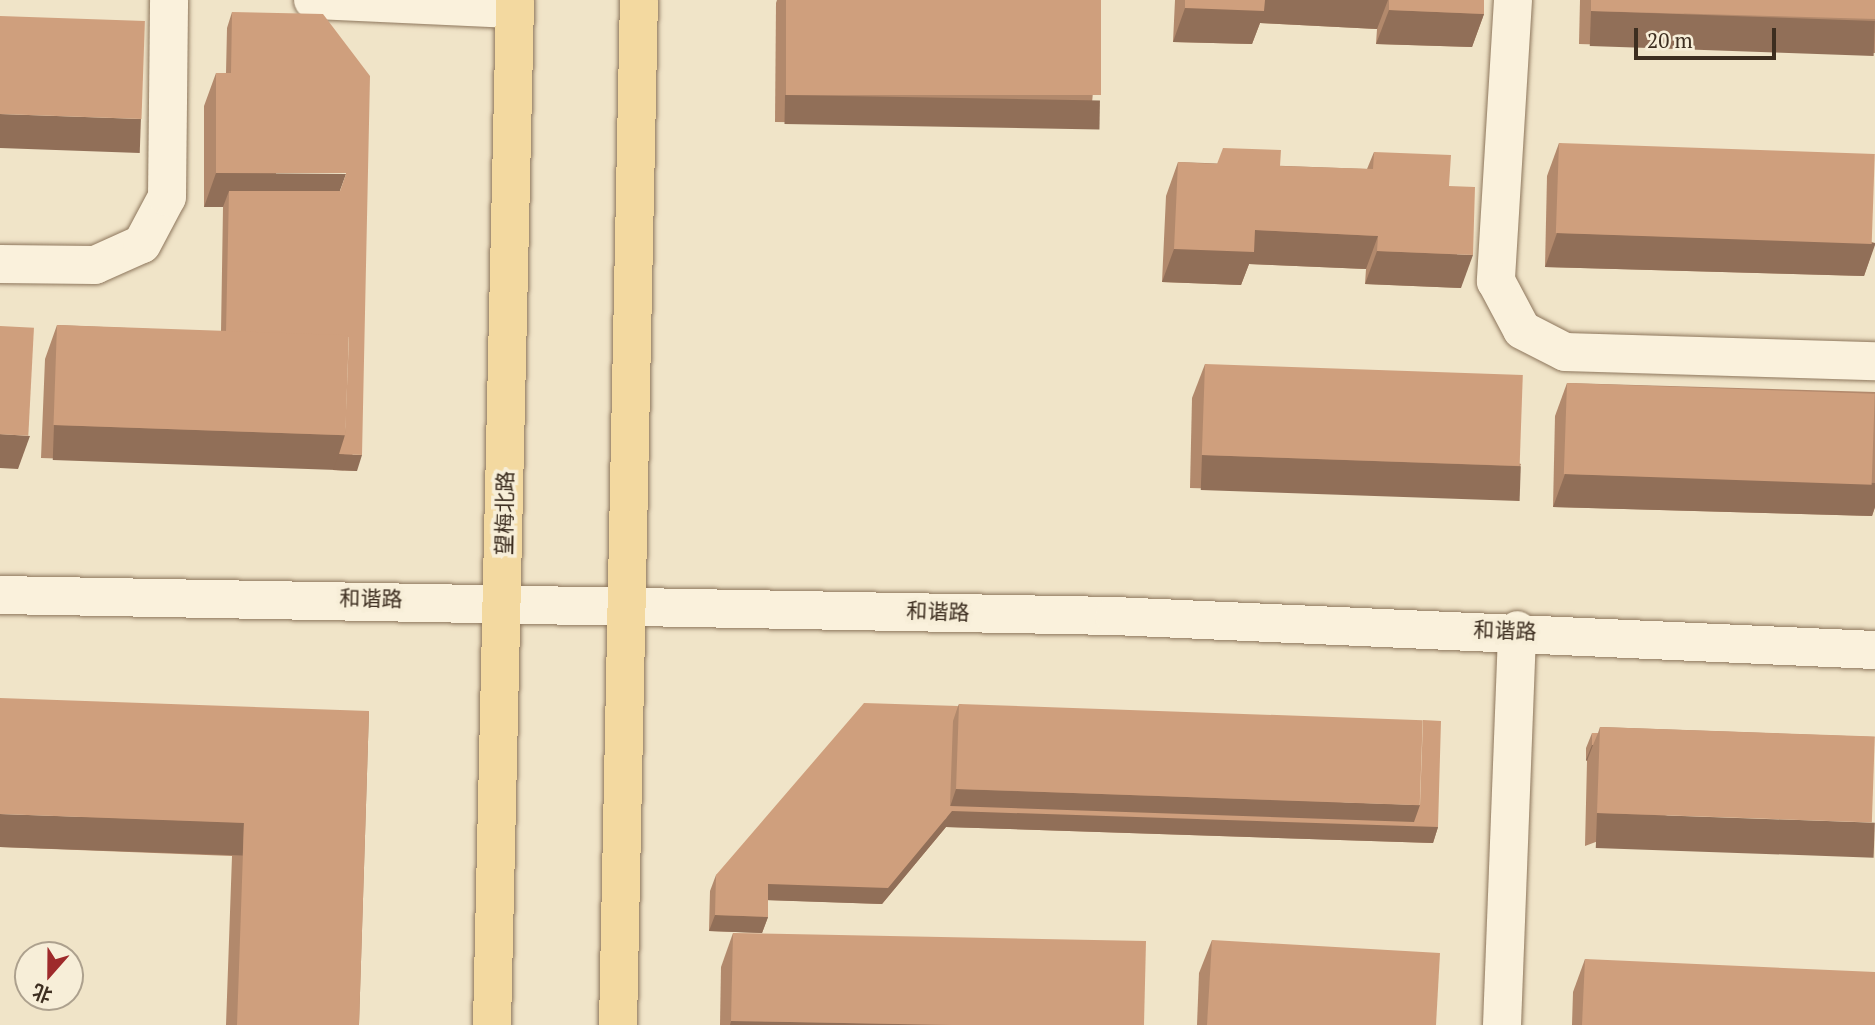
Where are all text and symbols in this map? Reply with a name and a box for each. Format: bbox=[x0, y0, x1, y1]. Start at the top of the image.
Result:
scale bar bbox=[1637, 14, 1779, 58]
text: 20 m bbox=[1647, 26, 1693, 54]
street label: 望梅北路 bbox=[491, 471, 517, 555]
street label: 和谐路 bbox=[339, 585, 403, 611]
street label: 和谐路 bbox=[906, 597, 970, 625]
street label: 和谐路 bbox=[1473, 616, 1537, 644]
north arrow bbox=[14, 941, 84, 1011]
text: 北 bbox=[29, 979, 55, 1009]

